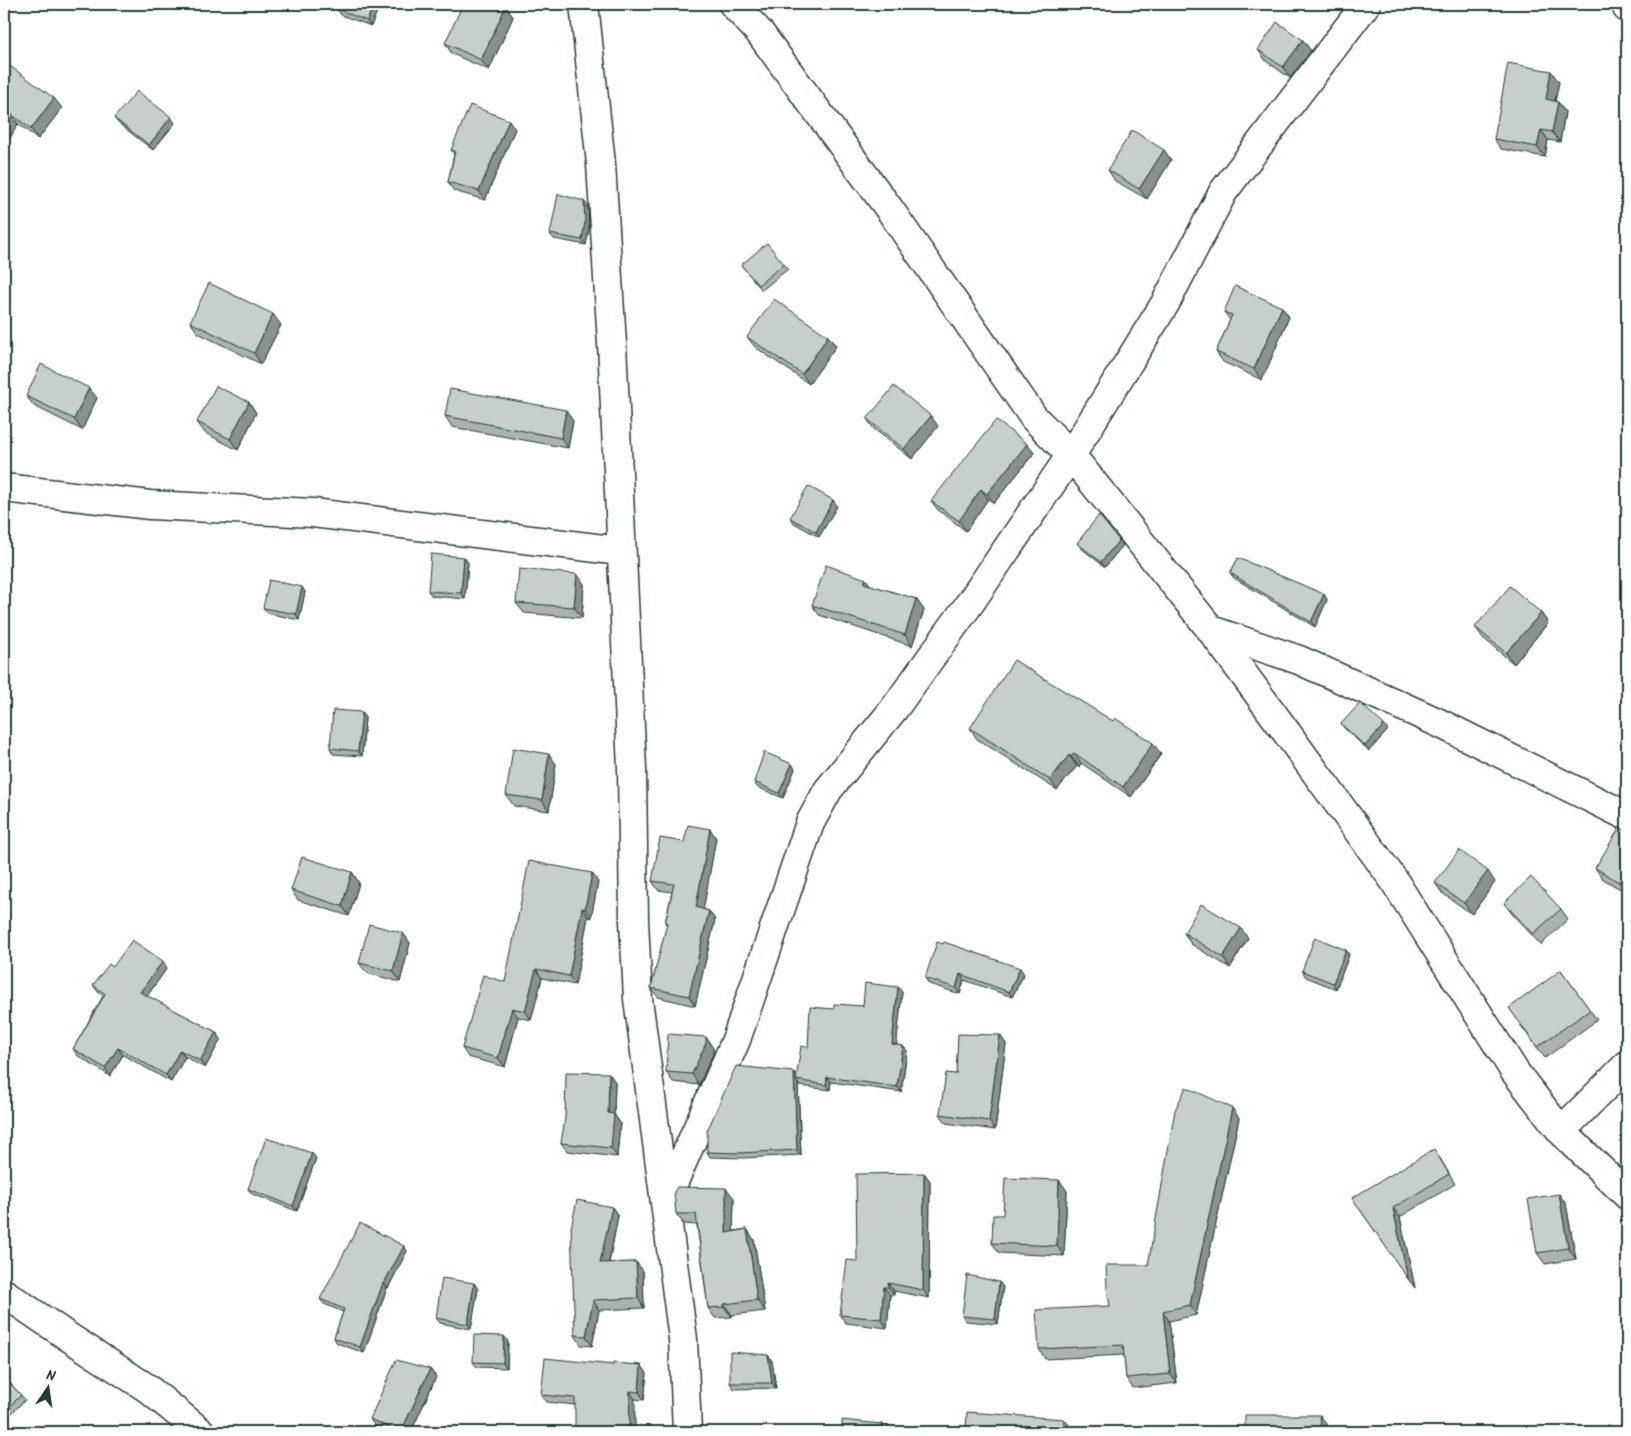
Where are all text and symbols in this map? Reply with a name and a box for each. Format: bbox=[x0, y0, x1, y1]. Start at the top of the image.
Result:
north arrow bbox=[22, 1364, 72, 1414]
text: N bbox=[44, 1365, 58, 1388]

